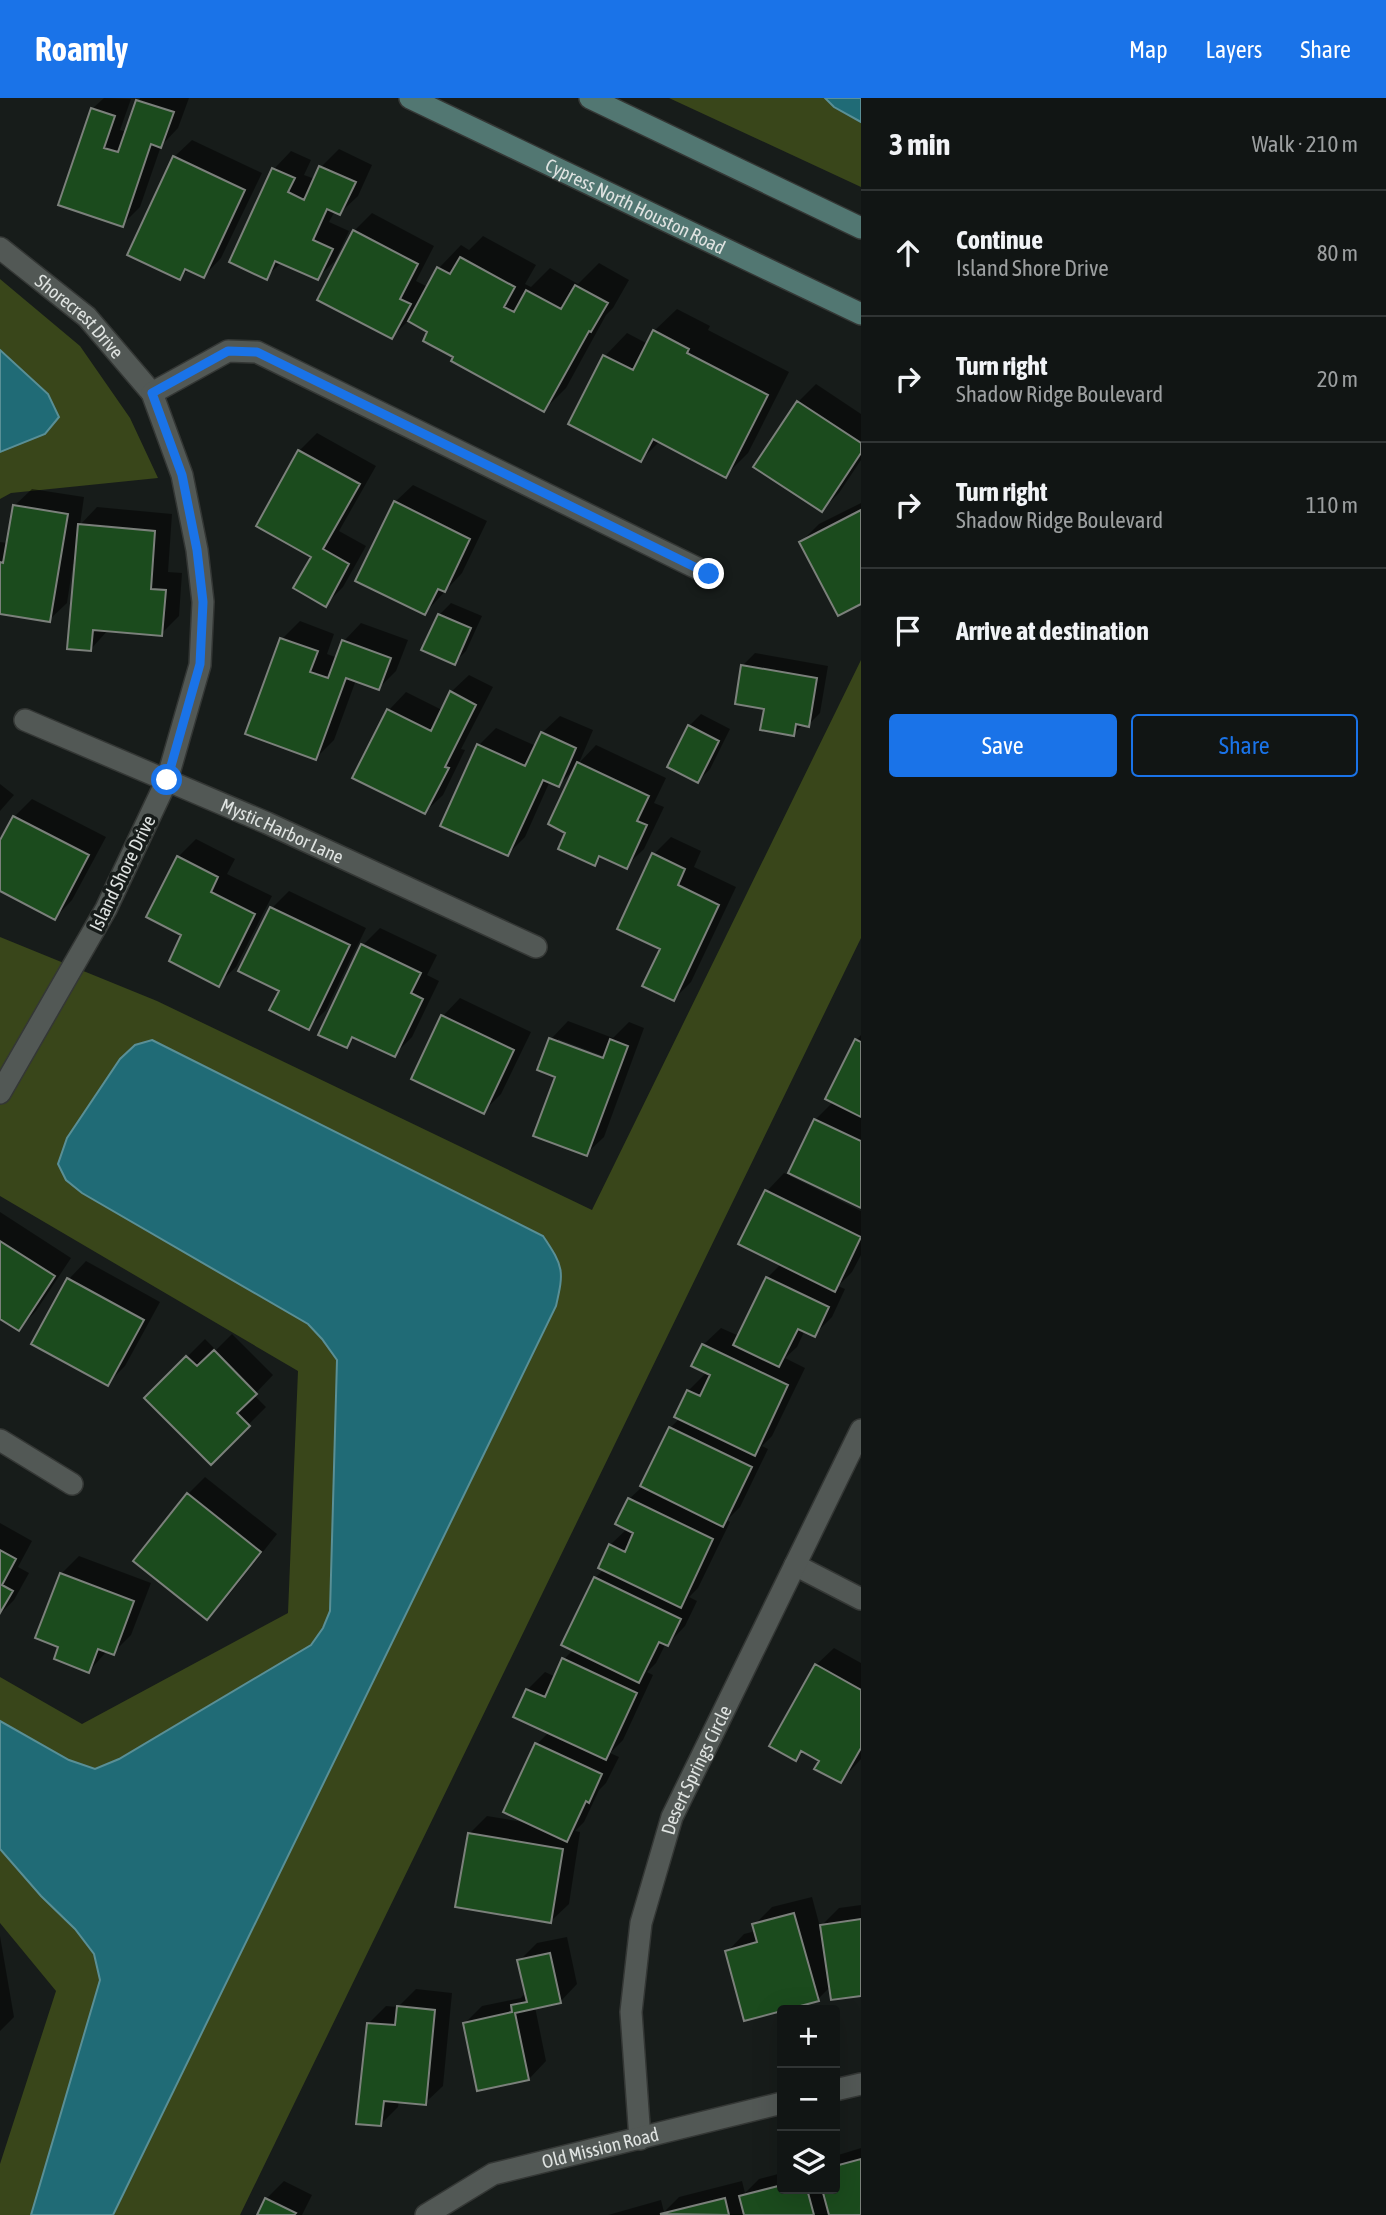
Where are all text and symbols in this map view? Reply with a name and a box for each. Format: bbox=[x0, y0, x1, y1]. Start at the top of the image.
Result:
text: Roamly bbox=[35, 30, 128, 68]
text: Map bbox=[1129, 36, 1168, 63]
text: Layers bbox=[1206, 36, 1262, 63]
text: Share bbox=[1300, 36, 1351, 63]
text: 3 min bbox=[889, 127, 950, 161]
text: Walk · 210 m bbox=[1252, 131, 1358, 157]
street label: Cypress North Houston Road bbox=[542, 154, 729, 258]
text: Continue bbox=[956, 225, 1043, 255]
icon: ahead bbox=[889, 234, 927, 272]
text: 80 m bbox=[1317, 240, 1358, 266]
text: Island Shore Drive bbox=[956, 255, 1109, 281]
street label: Shorecrest Drive bbox=[31, 269, 128, 363]
text: Turn right bbox=[956, 351, 1047, 381]
icon: right bbox=[889, 360, 927, 398]
text: 20 m bbox=[1317, 366, 1358, 392]
text: Shadow Ridge Boulevard bbox=[956, 381, 1163, 407]
text: Turn right bbox=[956, 477, 1047, 507]
icon: right bbox=[889, 486, 927, 524]
text: 110 m bbox=[1306, 492, 1358, 518]
text: Shadow Ridge Boulevard bbox=[956, 507, 1163, 533]
route end bbox=[693, 558, 724, 589]
icon: arrive bbox=[889, 612, 927, 650]
text: Arrive at destination bbox=[956, 616, 1149, 646]
button: Save bbox=[889, 714, 1117, 777]
button: Share bbox=[1131, 714, 1358, 777]
route start bbox=[151, 764, 182, 795]
street label: Mystic Harbor Lane bbox=[217, 794, 347, 868]
street label: Island Shore Drive bbox=[84, 812, 160, 934]
street label: Desert Springs Circle bbox=[656, 1702, 736, 1837]
map controls bbox=[777, 2005, 840, 2194]
button: + bbox=[777, 2005, 840, 2068]
button: − bbox=[777, 2068, 840, 2131]
street label: Old Mission Road bbox=[540, 2123, 661, 2173]
button: layers bbox=[777, 2131, 840, 2194]

